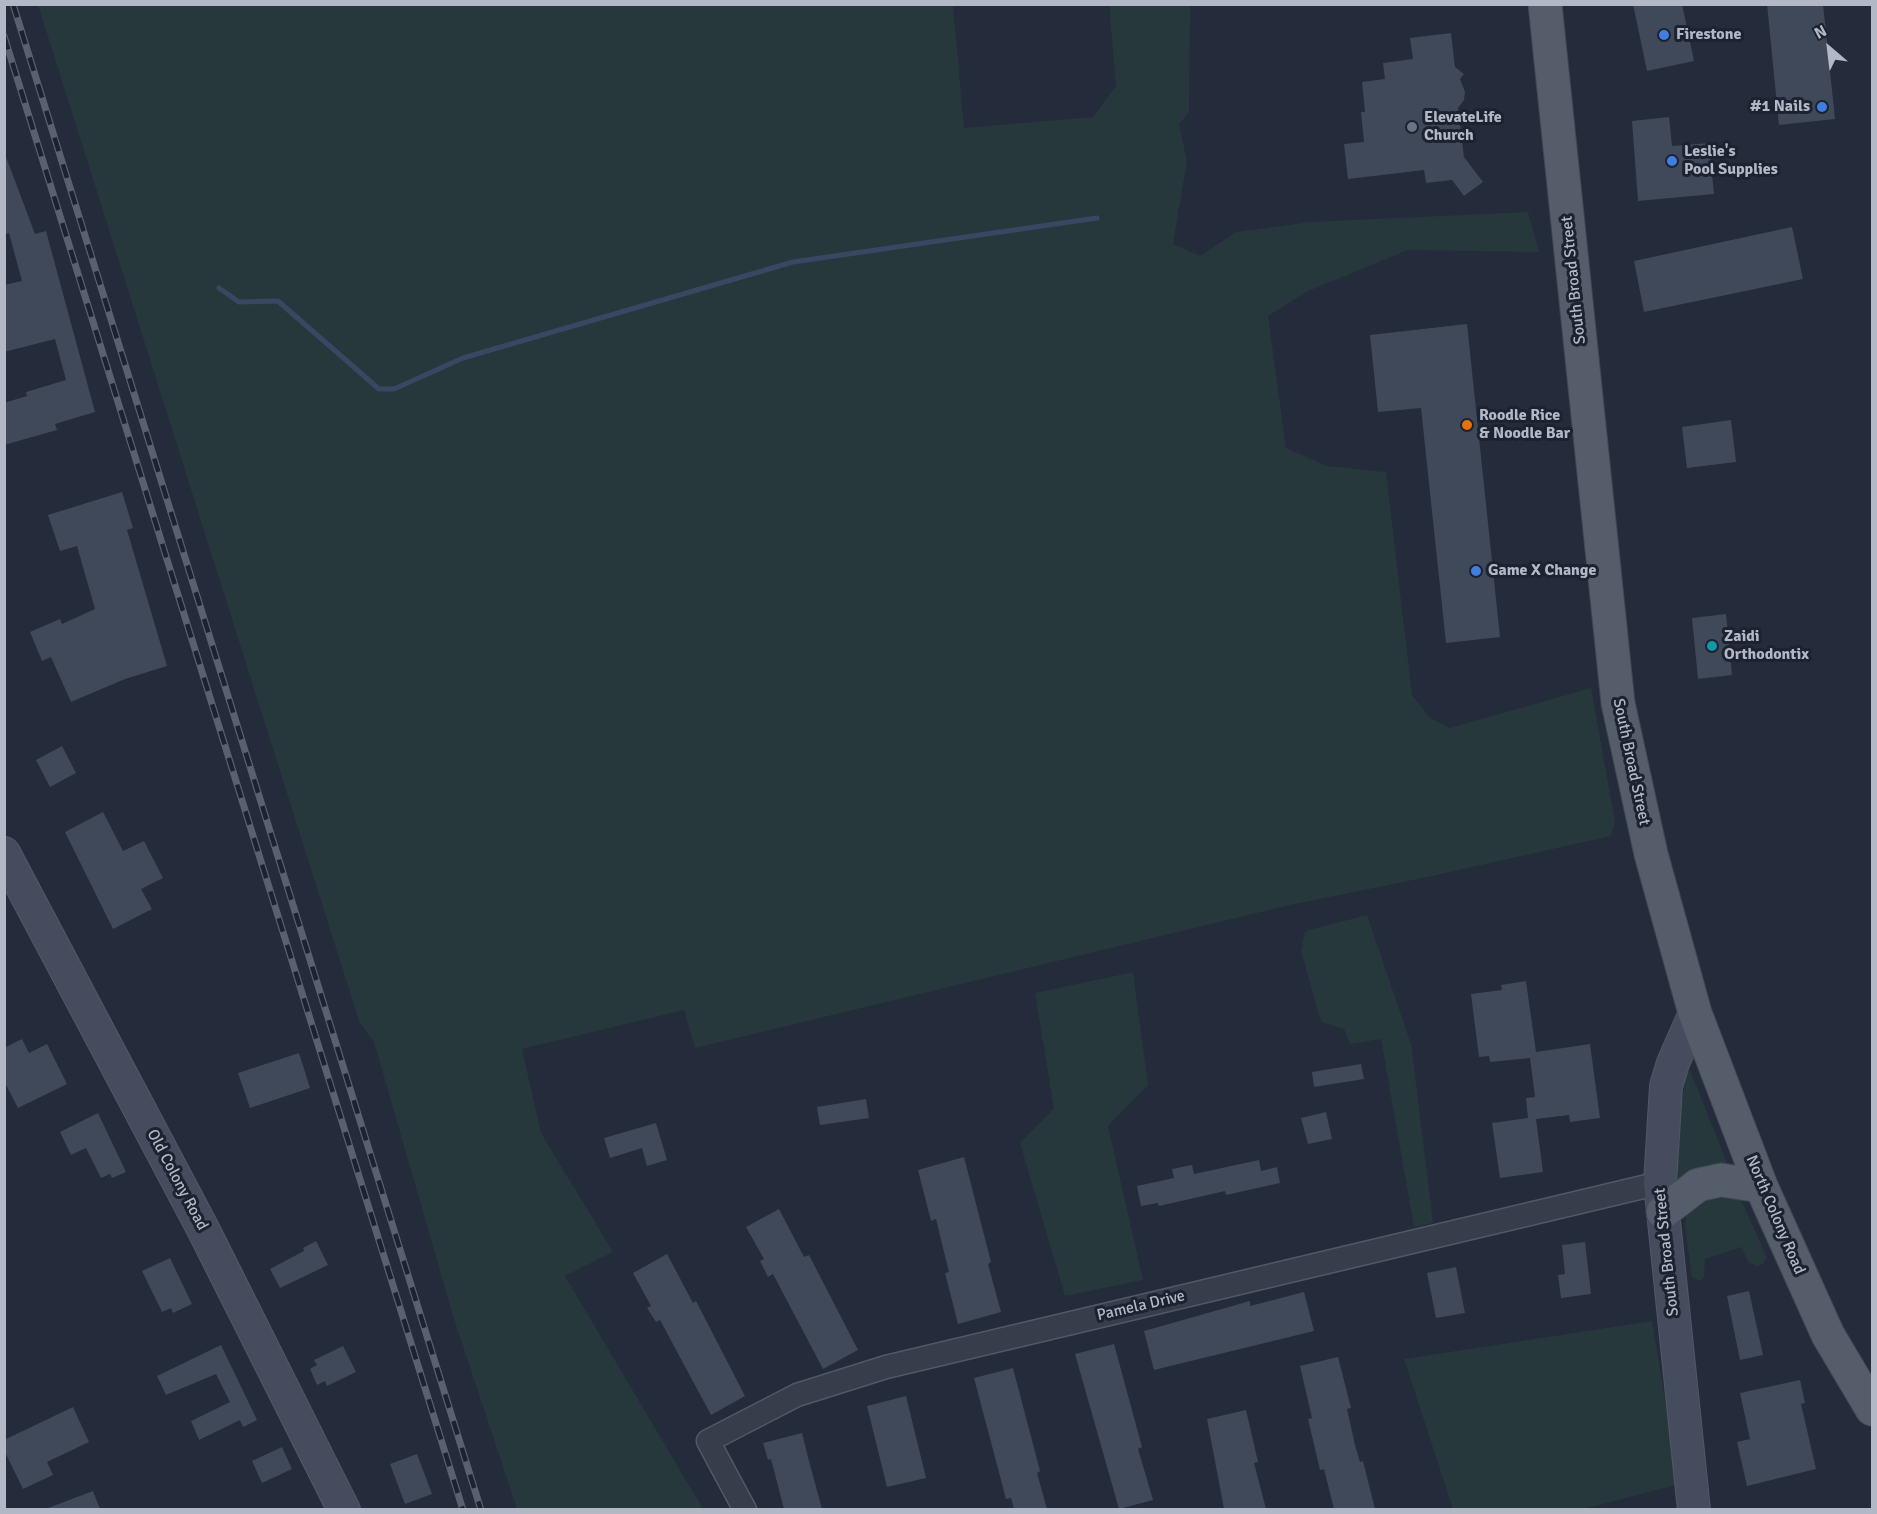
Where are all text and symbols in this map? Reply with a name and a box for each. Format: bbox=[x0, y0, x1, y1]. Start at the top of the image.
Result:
north arrow bbox=[1799, 18, 1859, 78]
text: N bbox=[1811, 21, 1830, 44]
place label: Firestone bbox=[1676, 25, 1741, 45]
marker: Firestone bbox=[1657, 28, 1671, 42]
place label: #1 Nails bbox=[1750, 97, 1810, 117]
marker: #1 Nails bbox=[1815, 100, 1829, 114]
place label: ElevateLife Church bbox=[1424, 108, 1502, 146]
marker: ElevateLife Church bbox=[1405, 120, 1419, 134]
place label: Leslie's Pool Supplies bbox=[1684, 142, 1778, 180]
marker: Leslie's Pool Supplies bbox=[1665, 154, 1679, 168]
street label: South Broad Street bbox=[1558, 215, 1590, 345]
place label: Roodle Rice & Noodle Bar bbox=[1479, 406, 1570, 444]
marker: Roodle Rice & Noodle Bar bbox=[1460, 418, 1474, 432]
place label: Game X Change bbox=[1488, 561, 1596, 581]
marker: Game X Change bbox=[1469, 564, 1483, 578]
place label: Zaidi Orthodontix bbox=[1724, 627, 1809, 665]
marker: Zaidi Orthodontix bbox=[1705, 639, 1719, 653]
street label: South Broad Street bbox=[1608, 697, 1654, 827]
street label: Old Colony Road bbox=[142, 1126, 212, 1234]
street label: North Colony Road bbox=[1741, 1152, 1809, 1278]
street label: South Broad Street bbox=[1651, 1187, 1683, 1317]
street label: Pamela Drive bbox=[1095, 1287, 1187, 1325]

